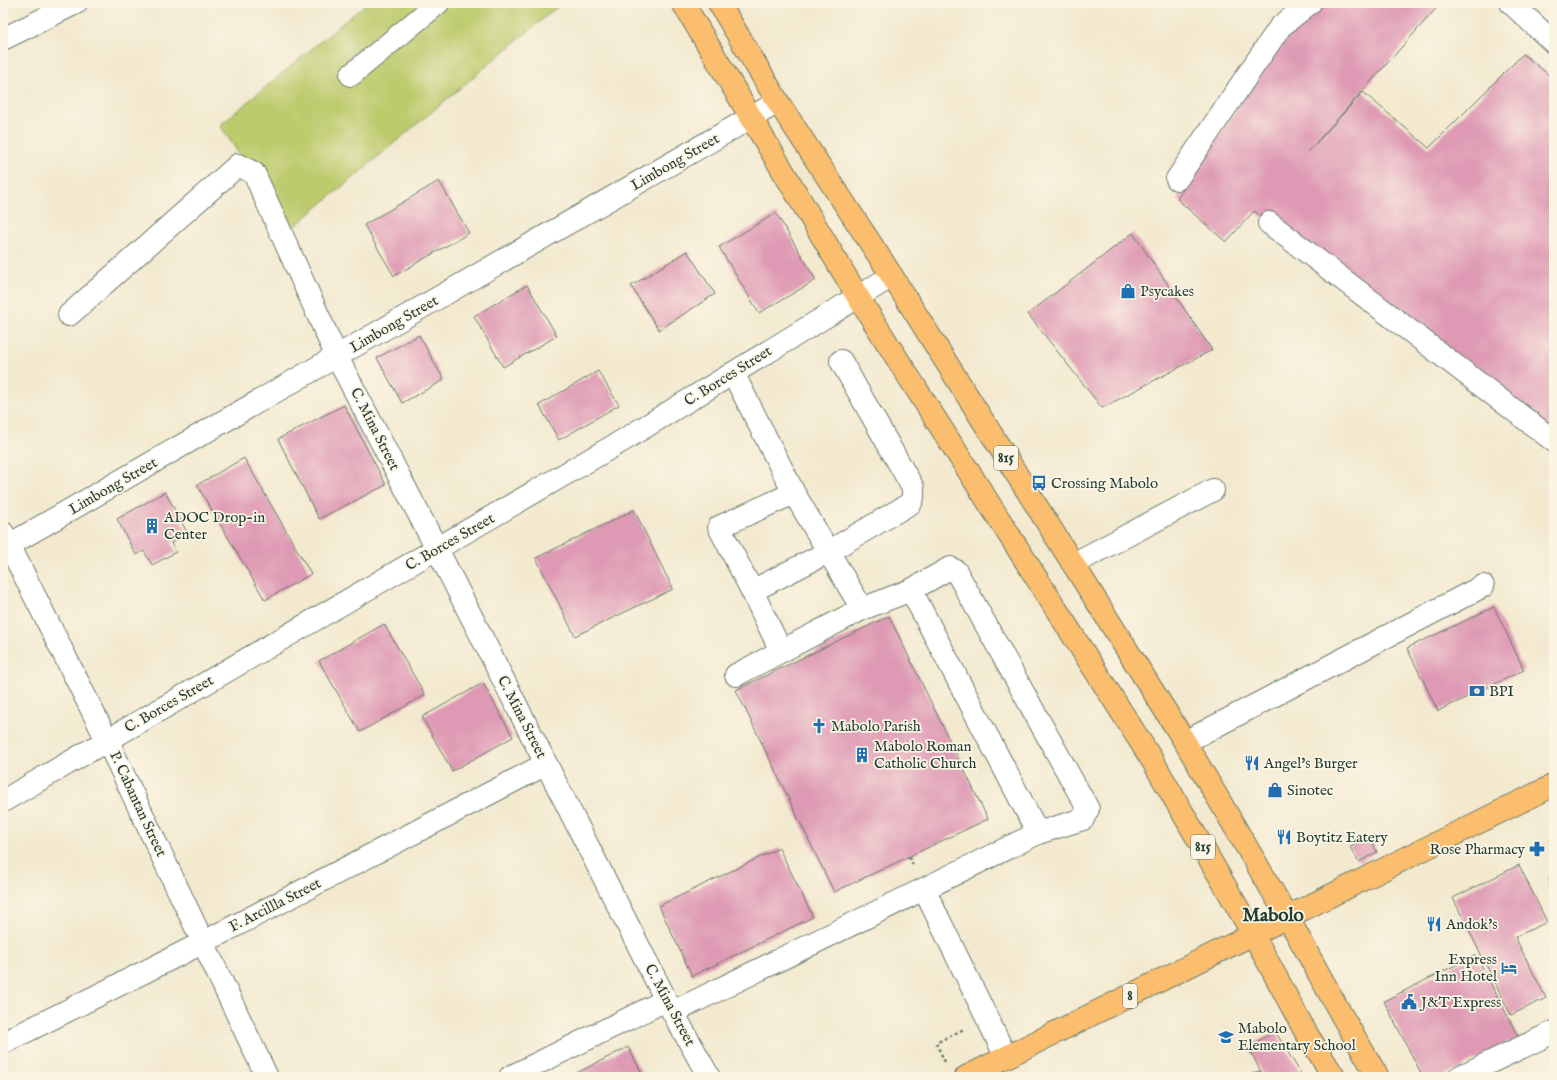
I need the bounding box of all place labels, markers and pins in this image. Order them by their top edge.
shop icon: Psycakes [1119,282,1137,300]
place label: Psycakes [1140,282,1194,301]
bus stop icon: Crossing Mabolo [1030,474,1048,492]
place label: Crossing Mabolo [1051,474,1158,493]
place label: ADOC Drop-in Center [163,508,265,544]
building icon: ADOC Drop-in Center [143,517,161,535]
bank icon: BPI [1468,682,1486,700]
place label: BPI [1489,682,1515,701]
church icon: Mabolo Parish [810,717,828,735]
place label: Mabolo Parish [831,717,921,736]
place label: Mabolo Roman Catholic Church [874,737,976,773]
building icon: Mabolo Roman Catholic Church [853,746,871,764]
restaurant icon: Angel's Burger [1243,754,1261,772]
place label: Angel's Burger [1263,754,1358,773]
shop icon: Sinotec [1266,781,1284,799]
place label: Sinotec [1287,781,1333,800]
restaurant icon: Boytitz Eatery [1275,828,1293,846]
place label: Boytitz Eatery [1296,828,1388,847]
place label: Rose Pharmacy [1430,840,1526,859]
pharmacy icon: Rose Pharmacy [1528,840,1546,858]
restaurant icon: Andok's [1425,915,1443,933]
place label: Andok's [1445,915,1497,934]
place label: Express Inn Hotel [1434,950,1498,986]
hotel icon: Express Inn Hotel [1500,959,1518,977]
public building icon: J&T Express [1400,993,1418,1011]
place label: J&T Express [1419,993,1501,1012]
place label: Mabolo Elementary School [1238,1019,1357,1055]
school or university icon: Mabolo Elementary School [1217,1028,1235,1046]

